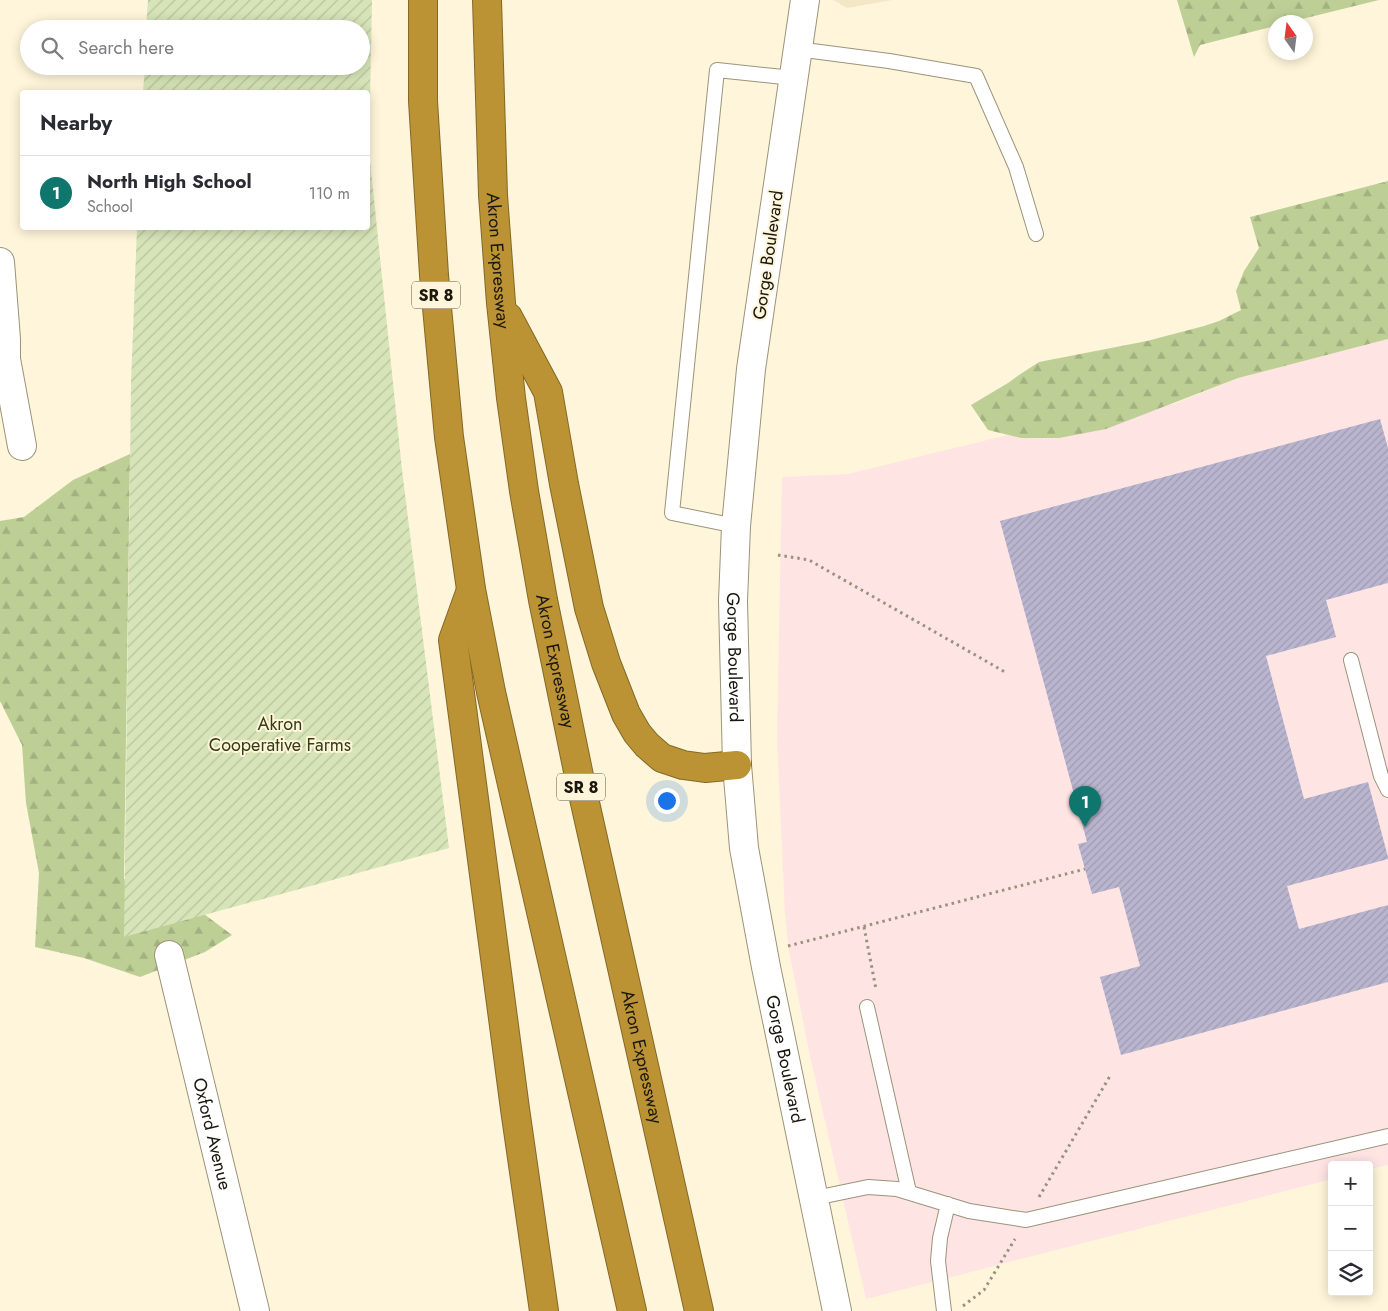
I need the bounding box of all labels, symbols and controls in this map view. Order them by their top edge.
north arrow [1268,15,1313,60]
search box [20,20,370,75]
icon: search [38,34,66,62]
text: Search here [78,34,174,61]
text: Nearby [40,108,112,138]
text: North High School [87,168,252,195]
text: 1 [52,182,60,205]
text: 110 m [309,182,350,205]
street label: Gorge Boulevard [746,189,790,321]
street label: Akron Expressway [480,192,517,330]
text: School [87,195,133,218]
road number: SR 8 [412,282,460,308]
street label: Akron Expressway [529,592,582,731]
street label: Gorge Boulevard [720,592,749,723]
park label: Akron Cooperative Farms [209,711,351,758]
road number: SR 8 [557,774,605,800]
pin: 1 [1069,786,1101,827]
your location [654,788,680,814]
street label: Akron Expressway [614,987,670,1126]
street label: Gorge Boulevard [759,993,811,1125]
street label: Oxford Avenue [186,1075,238,1193]
map controls [1328,1161,1373,1296]
button: + [1328,1161,1373,1206]
button: − [1328,1206,1373,1251]
button: layers [1328,1251,1373,1296]

